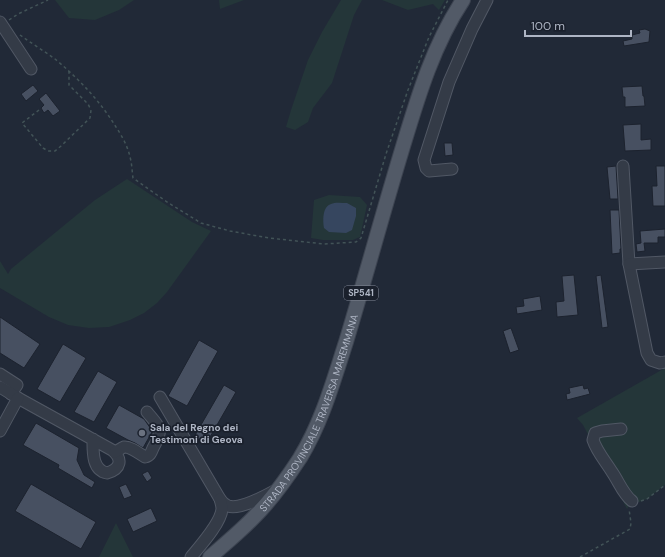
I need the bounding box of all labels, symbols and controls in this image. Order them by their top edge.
scale bar [525,12,631,38]
text: 100 m [531,18,565,34]
road number: SP541 [344,286,378,300]
street label: STRADA PROVINCIALE TRAVERSA MAREMMANA [256,312,361,514]
place label: Sala del Regno dei Testimoni di Geova [150,421,243,446]
marker: Sala del Regno dei Testimoni di Geova [137,428,147,438]

